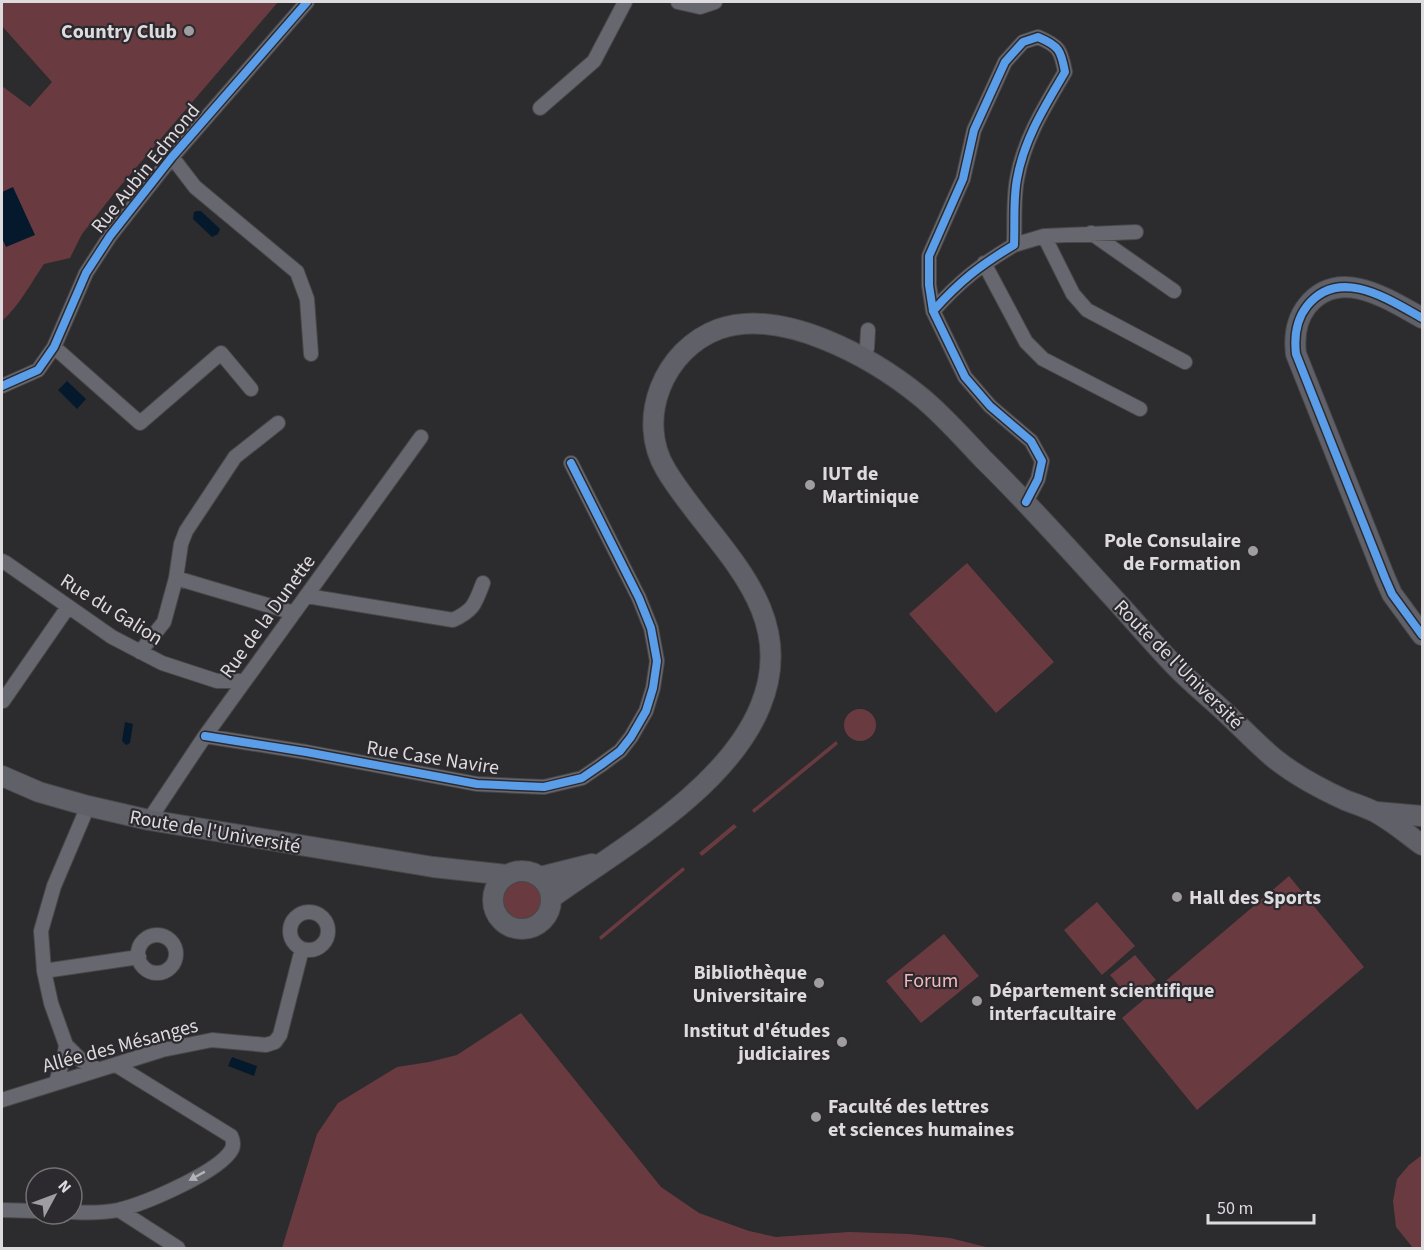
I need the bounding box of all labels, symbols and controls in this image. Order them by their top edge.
place label: Country Club [61,18,177,46]
marker: Country Club [182,24,196,38]
street label: Rue Aubin Edmond [85,98,207,239]
place label: IUT de Martinique [822,460,919,511]
marker: IUT de Martinique [803,478,817,492]
place label: Pole Consulaire de Formation [1104,527,1241,578]
marker: Pole Consulaire de Formation [1246,544,1260,558]
street label: Rue de la Dunette [213,549,322,684]
street label: Rue du Galion [55,567,168,653]
street label: Route de l'Université [1107,594,1249,736]
street label: Rue Case Navire [365,734,501,782]
street label: Route de l'Université [127,803,302,861]
place label: Hall des Sports [1189,884,1321,912]
marker: Hall des Sports [1170,890,1184,904]
place label: Bibliothèque Universitaire [692,959,807,1010]
park label: Forum [904,967,958,995]
marker: Bibliothèque Universitaire [812,976,826,990]
place label: Département scientifique interfacultaire [989,977,1214,1028]
marker: Département scientifique interfacultaire [970,994,984,1008]
street label: Allée des Mésanges [39,1012,201,1080]
place label: Institut d'études judiciaires [683,1017,830,1068]
marker: Institut d'études judiciaires [835,1035,849,1049]
place label: Faculté des lettres et sciences humaines [828,1093,1014,1144]
marker: Faculté des lettres et sciences humaines [809,1110,823,1124]
north arrow [24,1166,84,1226]
one-way arrow [188,1171,205,1181]
text: N [53,1176,76,1198]
scale bar [1208,1187,1314,1225]
text: 50 m [1217,1196,1253,1221]

